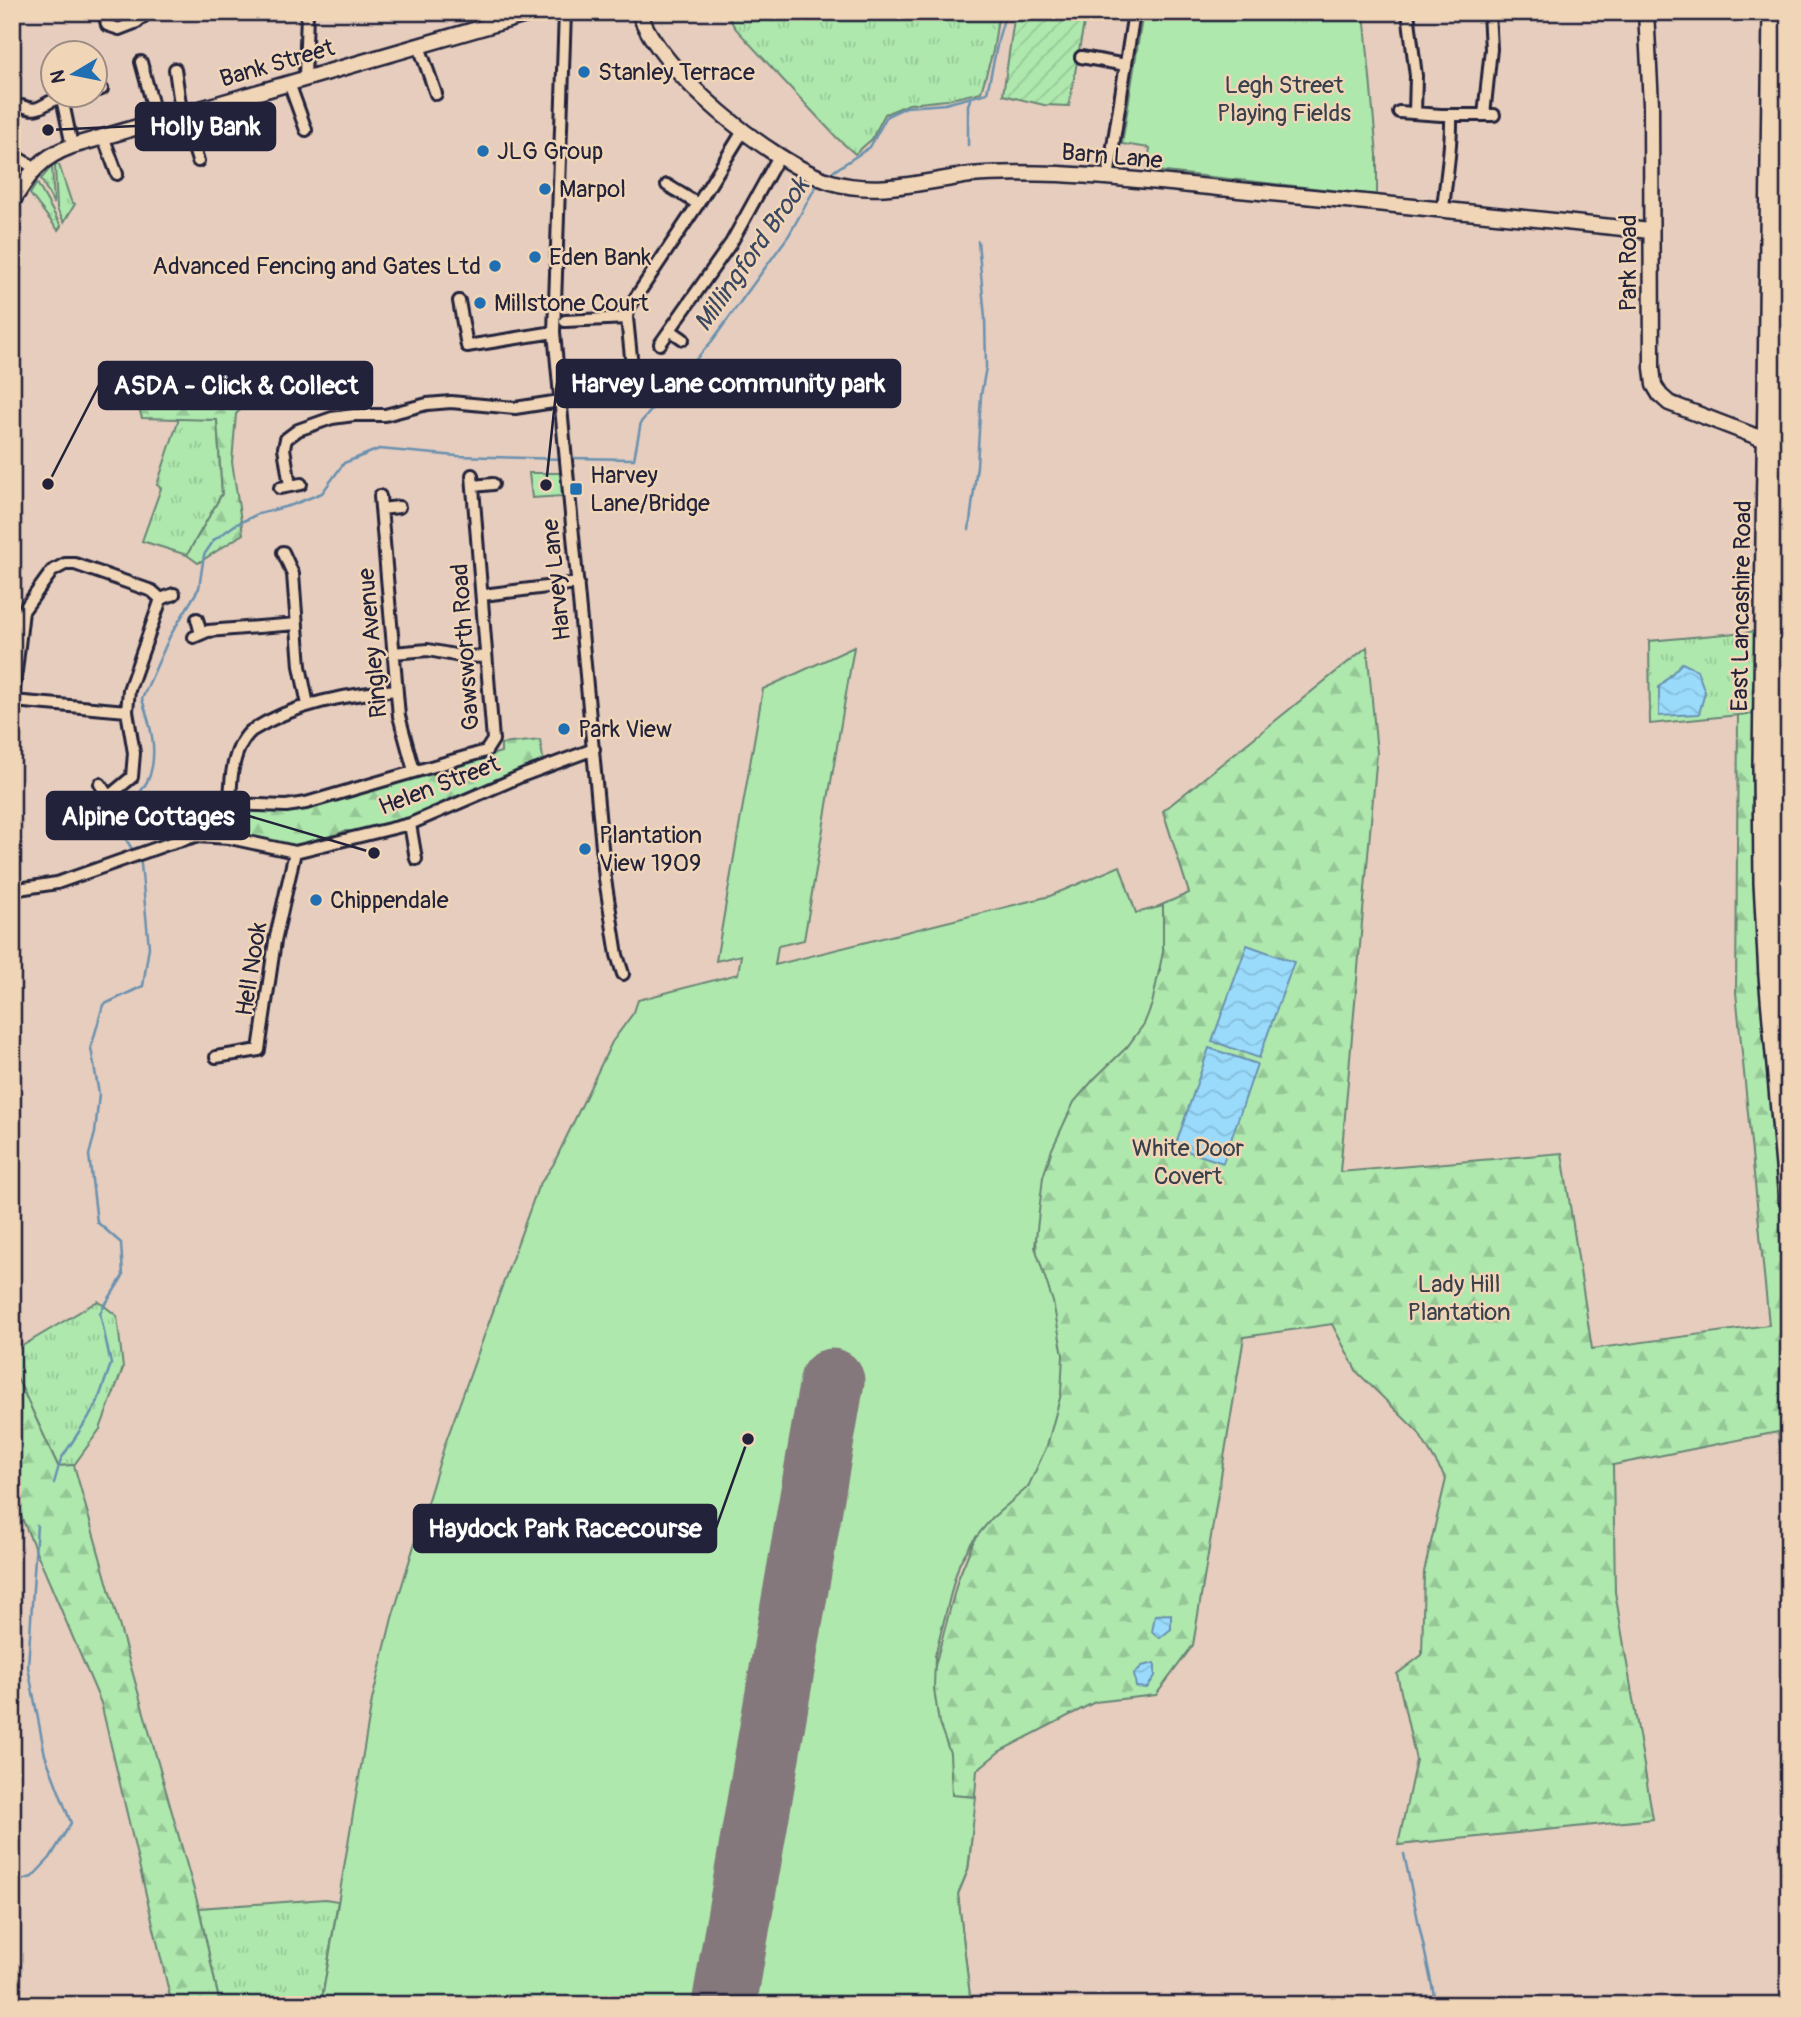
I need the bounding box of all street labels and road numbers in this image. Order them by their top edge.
street label: Bank Street [216,33,338,94]
street label: Barn Lane [1060,138,1164,175]
street label: Park Road [1614,215,1643,311]
street label: East Lancashire Road [1725,500,1758,712]
street label: Harvey Lane [536,517,577,642]
street label: Gawsworth Road [445,562,486,732]
street label: Ringley Avenue [351,567,393,719]
street label: Helen Street [375,749,504,822]
street label: Hell Nook [230,920,273,1018]

